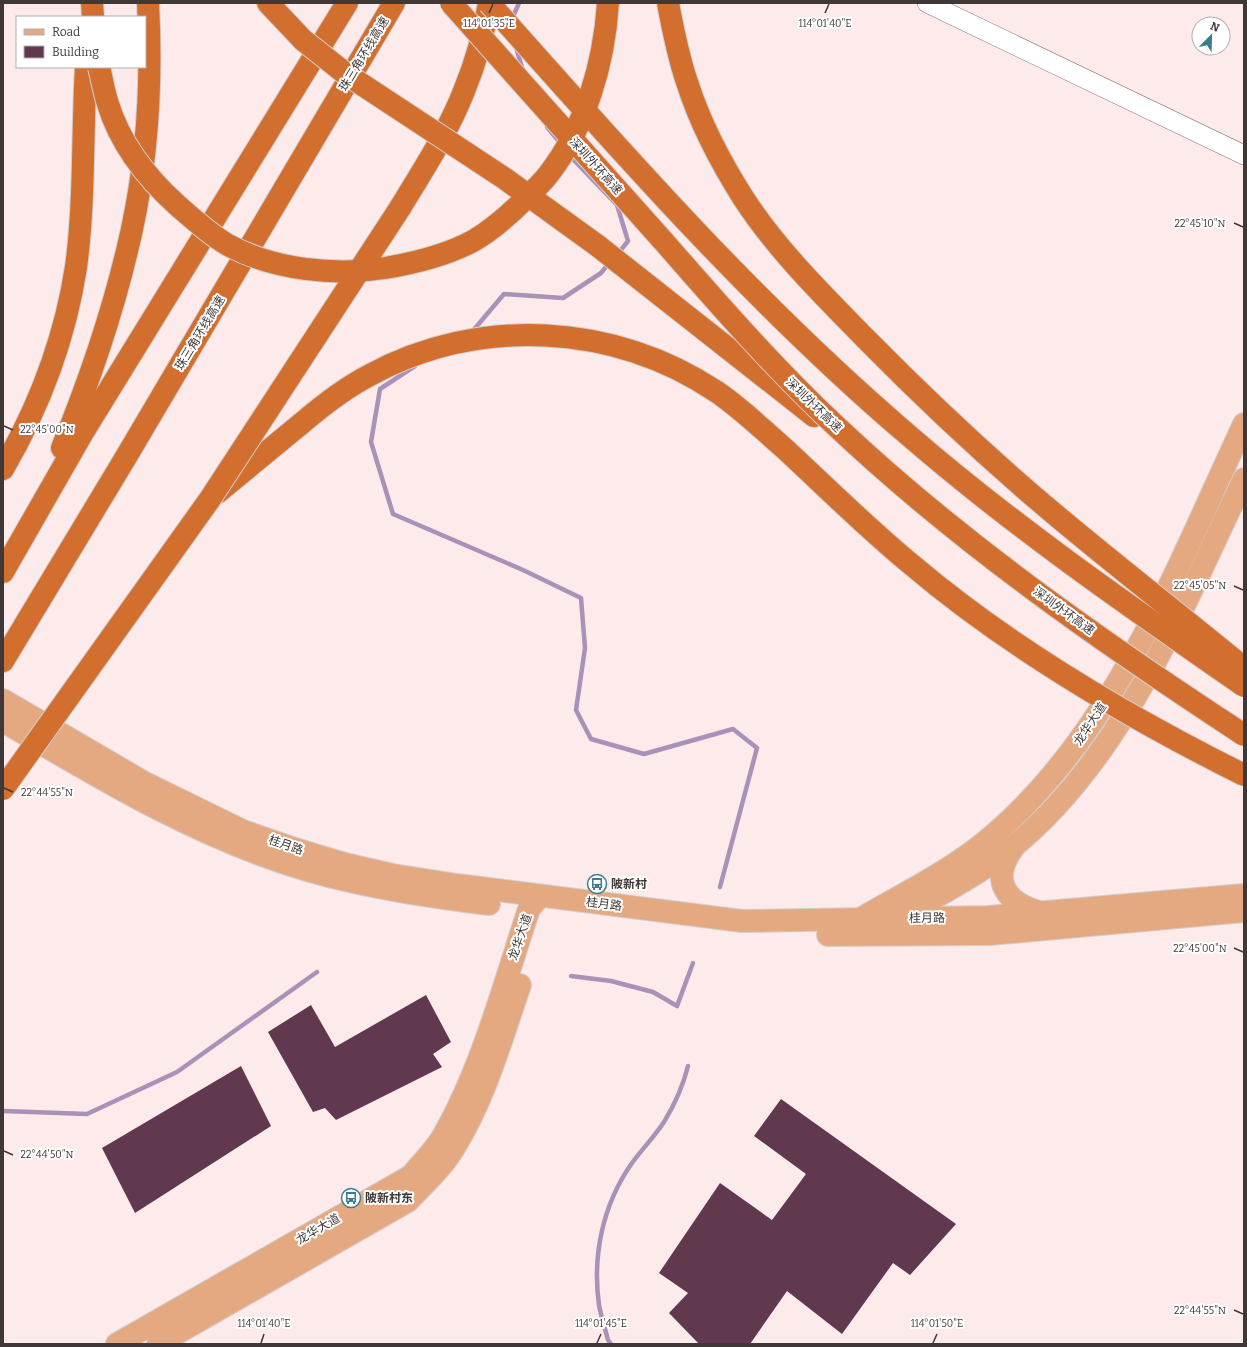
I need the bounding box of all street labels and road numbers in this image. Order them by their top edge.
street label: 珠三角环线高速 [336,14,392,94]
street label: 深圳外环高速 [567,135,625,197]
street label: 珠三角环线高速 [172,293,228,373]
street label: 深圳外环高速 [783,375,845,435]
street label: 深圳外环高速 [1031,584,1097,638]
street label: 龙华大道 [1071,700,1109,748]
street label: 桂月路 [267,833,305,857]
street label: 桂月路 [585,895,623,913]
street label: 桂月路 [909,911,945,925]
street label: 龙华大道 [506,912,534,962]
street label: 龙华大道 [294,1211,342,1247]

